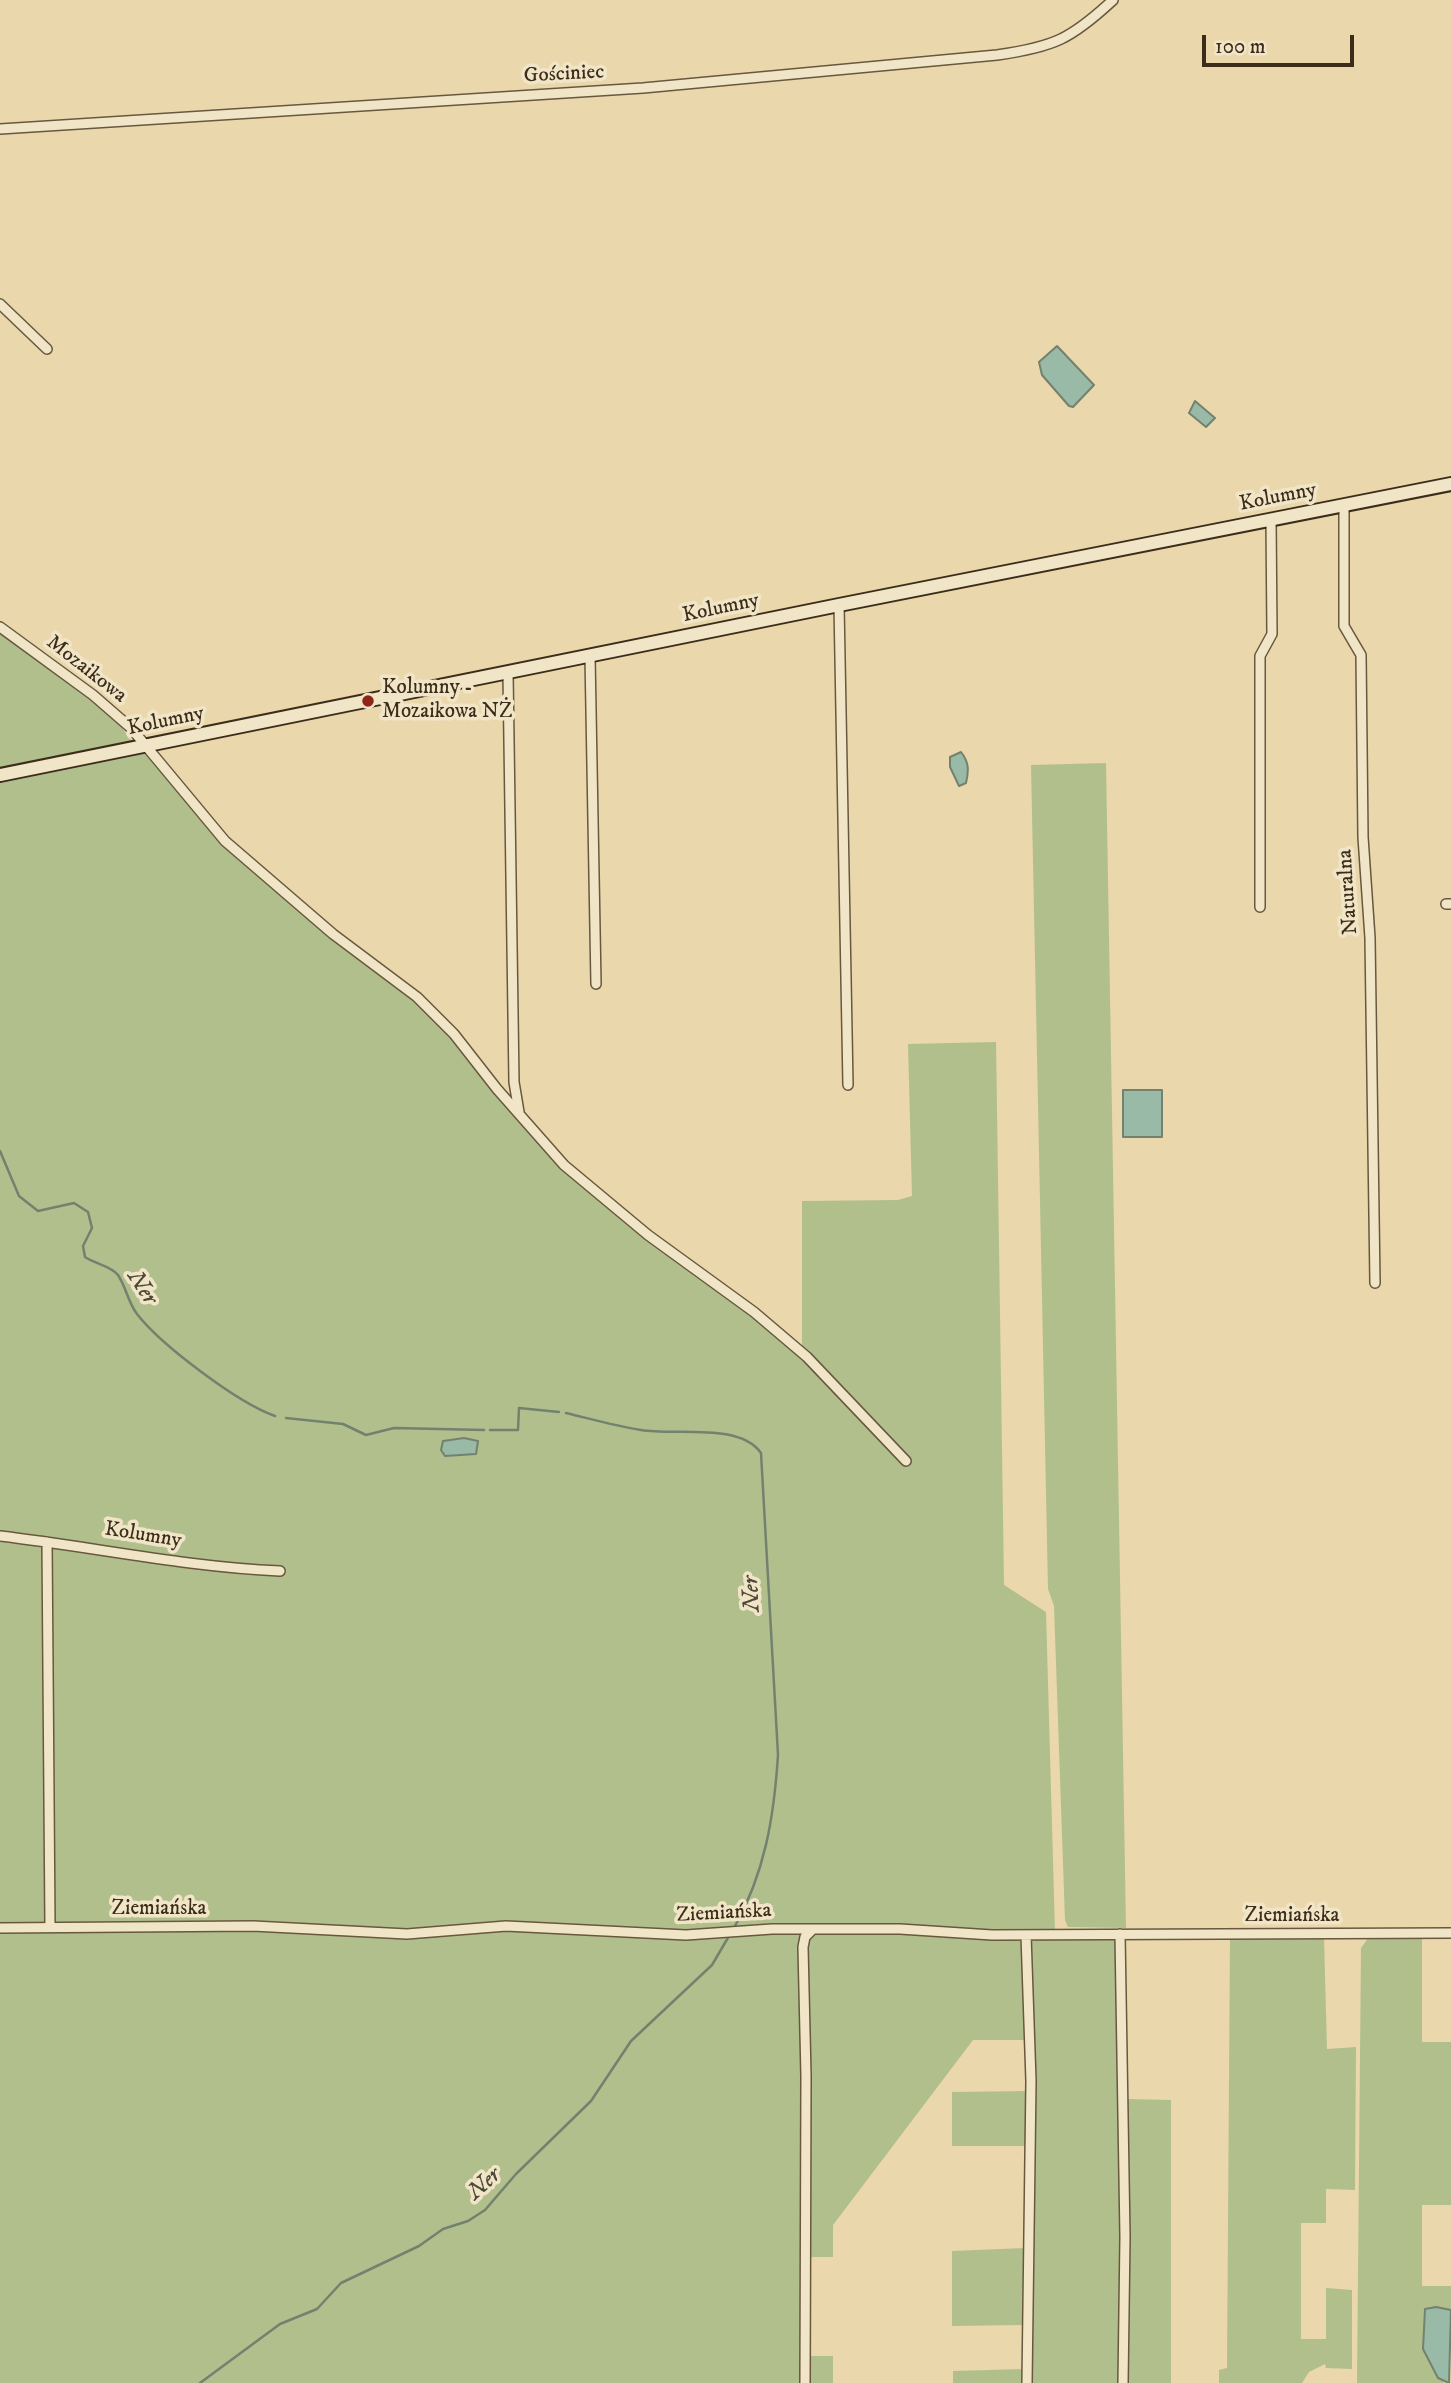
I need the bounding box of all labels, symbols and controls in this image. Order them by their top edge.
scale bar [1206,21,1358,65]
text: 100 m [1215,34,1266,60]
street label: Gościniec [523,60,605,90]
street label: Kolumny [1237,478,1319,518]
street label: Kolumny [680,589,762,629]
street label: Mozaikowa [41,631,131,709]
place label: Kolumny - Mozaikowa NŻ [382,676,513,726]
marker: Kolumny - Mozaikowa NŻ [360,693,376,709]
street label: Kolumny [125,702,207,742]
street label: Naturalna [1333,848,1365,936]
water label: Ner [120,1266,162,1310]
street label: Kolumny [103,1517,183,1555]
water label: Ner [738,1575,768,1613]
street label: Ziemiańska [111,1897,207,1923]
street label: Ziemiańska [676,1899,772,1929]
street label: Ziemiańska [1244,1904,1340,1930]
water label: Ner [463,2163,507,2207]

